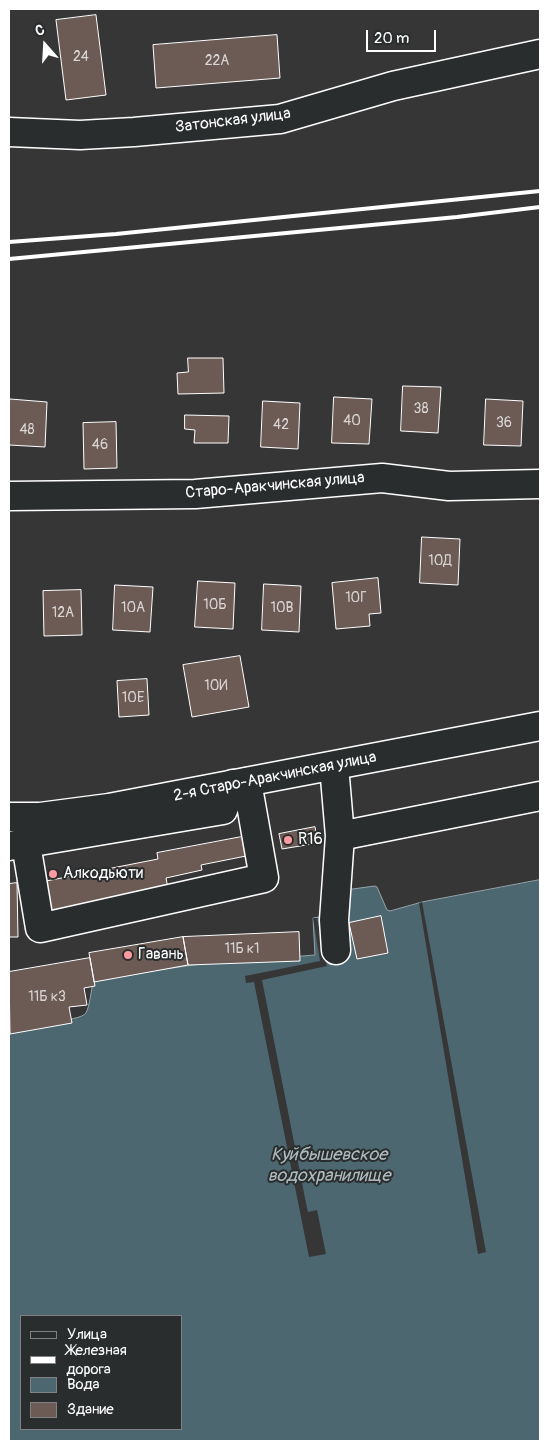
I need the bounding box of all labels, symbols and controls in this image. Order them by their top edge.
north arrow [20,20,70,70]
scale bar [369,20,439,52]
text: С [33,21,47,40]
text: 20 m [374,29,409,48]
house number: 24 [73,49,89,65]
house number: 22А [205,53,229,69]
street label: Затонская улица [174,104,292,138]
house number: 38 [414,401,428,417]
house number: 40 [343,413,361,429]
house number: 36 [496,415,512,431]
house number: 42 [273,417,289,433]
house number: 48 [19,422,35,438]
house number: 46 [92,437,108,453]
street label: Старо-Аракчинская улица [185,469,365,503]
house number: 10Д [428,553,452,569]
house number: 10Г [345,590,367,606]
house number: 10Б [203,597,227,613]
house number: 10А [121,600,145,616]
house number: 10В [271,600,293,616]
house number: 12А [52,605,74,621]
house number: 10И [204,678,228,694]
house number: 10Е [122,690,144,706]
street label: 2-я Старо-Аракчинская улица [172,748,378,806]
place label: R16 [298,830,323,850]
marker: R16 [282,834,294,846]
place label: Алкодьюти [63,864,143,884]
marker: Алкодьюти [47,868,59,880]
house number: 11Б к1 [224,941,260,957]
place label: Гавань [138,945,184,965]
marker: Гавань [122,949,134,961]
house number: 11Б к3 [28,989,66,1005]
water label: Куйбышевское водохранилище [268,1144,390,1186]
legend [20,1315,182,1430]
text: Улица [67,1325,107,1344]
text: Железная дорога [66,1341,127,1379]
text: Вода [67,1375,100,1394]
text: Здание [67,1400,114,1419]

